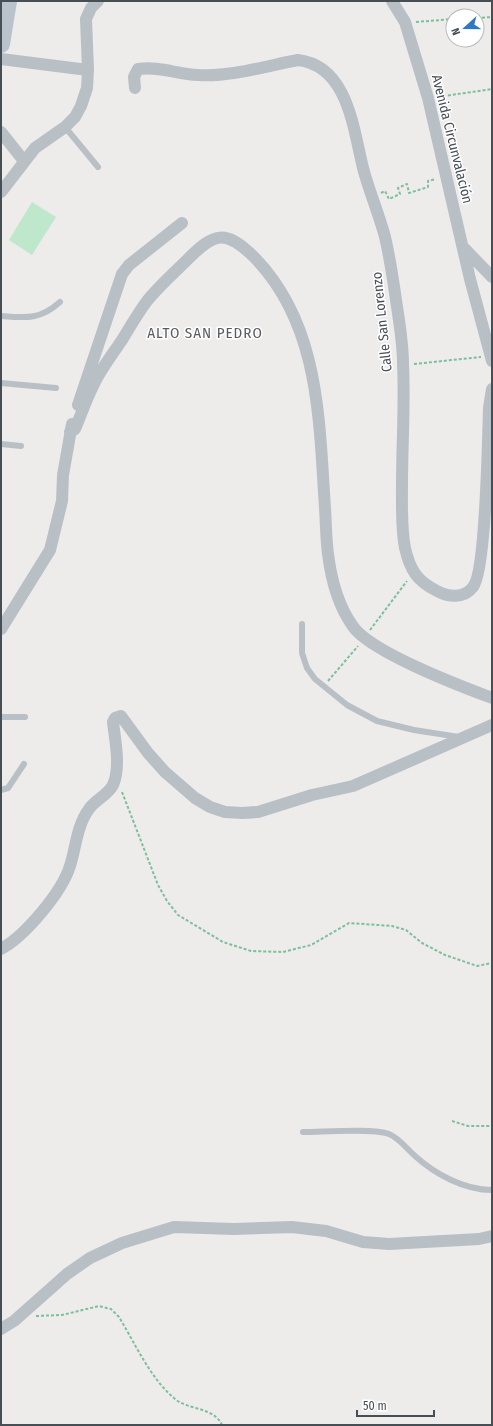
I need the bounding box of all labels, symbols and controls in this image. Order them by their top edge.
north arrow [445,8,485,48]
text: N [449,26,463,37]
street label: Avenida Circunvalación [428,73,476,205]
street label: Calle San Lorenzo [368,271,396,373]
district label: ALTO SAN PEDRO [147,324,263,342]
scale bar [357,1392,434,1418]
text: 50 m [363,1399,387,1413]

